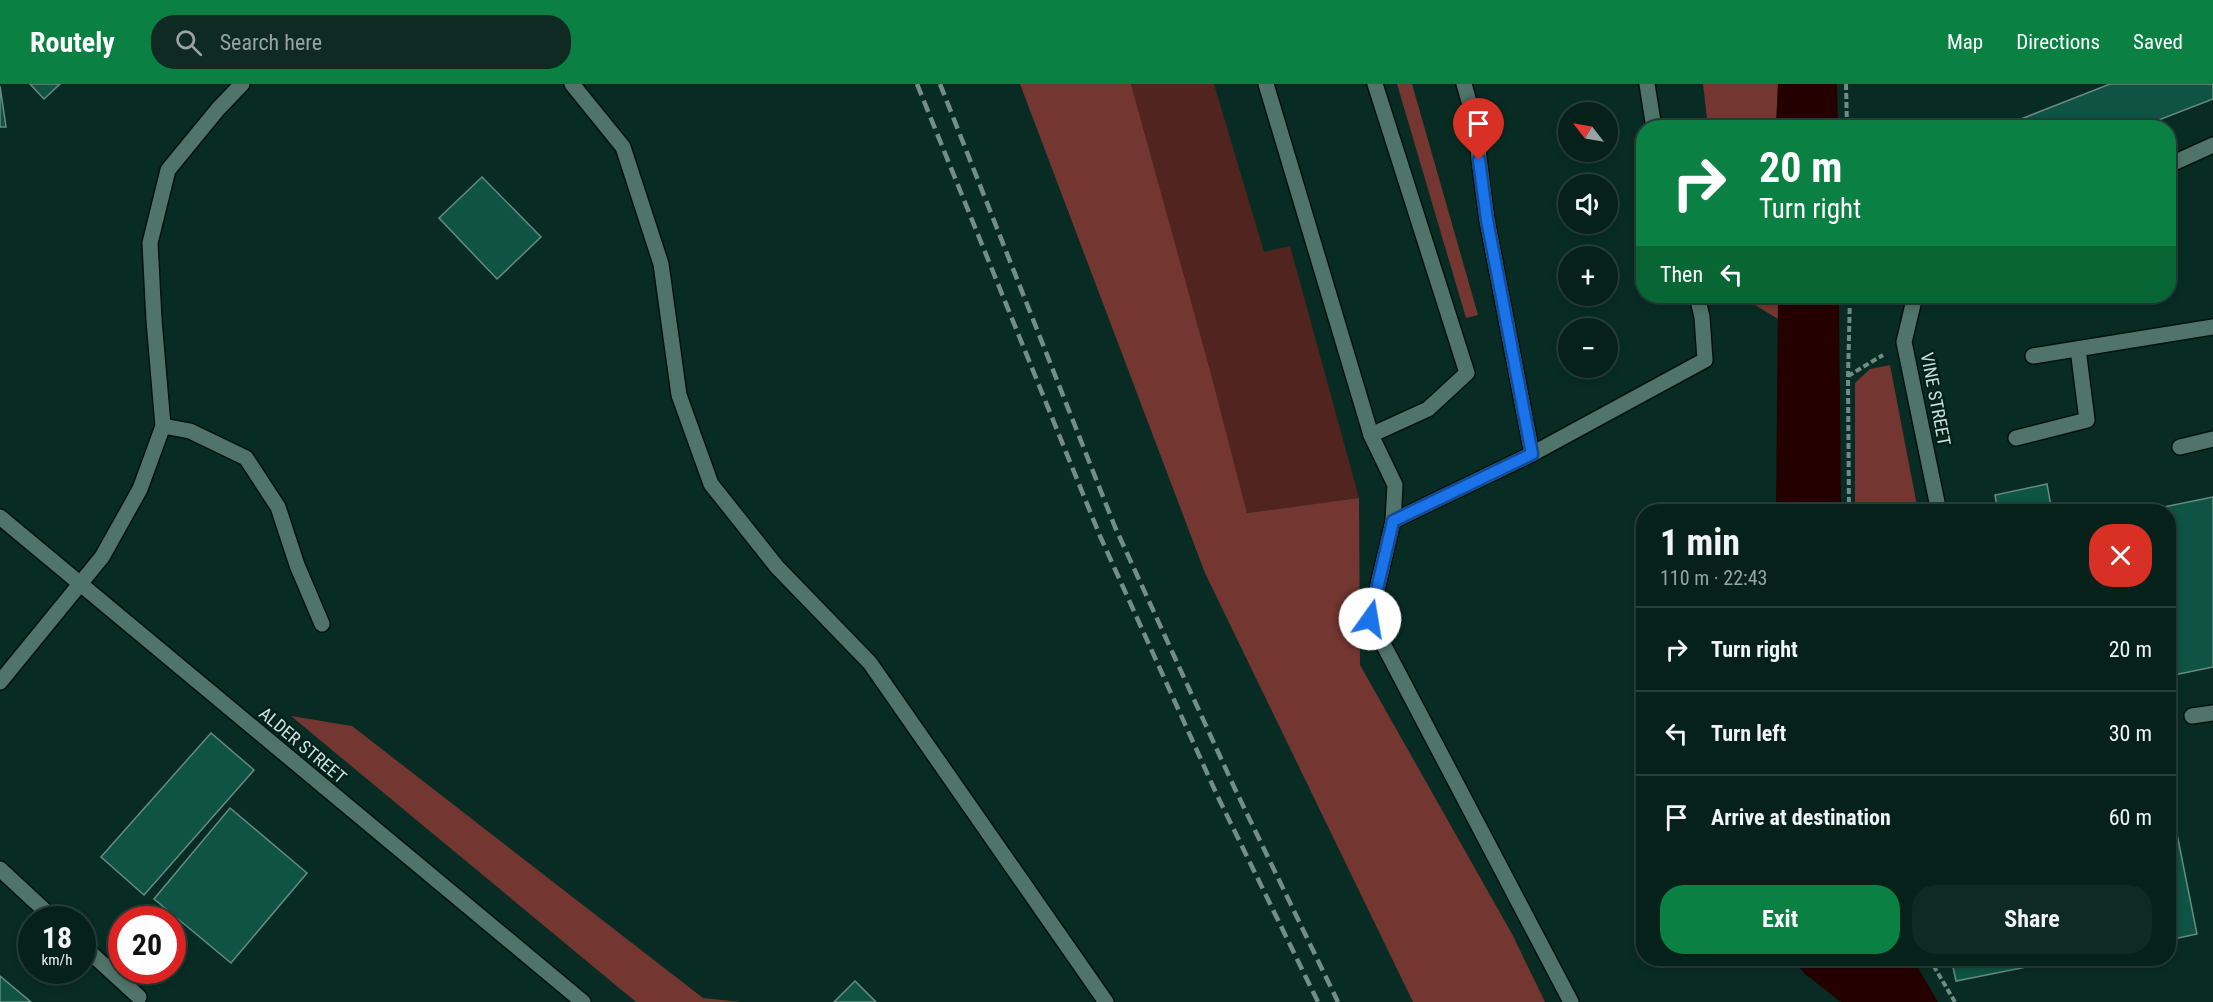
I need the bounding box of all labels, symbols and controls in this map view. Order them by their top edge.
search box [151,15,571,69]
text: Routely [30,26,115,59]
icon: search [172,26,205,59]
text: Search here [220,30,322,55]
text: Map [1947,30,1983,54]
text: Directions [2016,30,2100,54]
text: Saved [2133,30,2183,54]
pin [1453,98,1504,160]
north arrow [1558,102,1618,162]
map controls [1558,102,1618,378]
icon: arrive [1462,107,1495,140]
text: 20 m [1759,143,1842,192]
icon: right [1660,144,1738,222]
button: sound [1558,174,1618,234]
text: Turn right [1759,193,1861,225]
button: + [1558,246,1618,306]
icon: left [1715,258,1748,291]
text: Then [1660,262,1703,287]
button: − [1558,318,1618,378]
street label: VINE STREET [1917,351,1955,447]
text: 1 min [1660,522,1740,564]
button: close [2089,524,2152,587]
text: 110 m · 22:43 [1660,566,1767,590]
position arrow [1338,587,1402,651]
icon: right [1660,633,1693,666]
text: Turn right [1711,637,1798,662]
text: 20 m [2109,637,2152,662]
street label: ALDER STREET [255,702,351,788]
icon: left [1660,717,1693,750]
text: Turn left [1711,721,1786,746]
text: 30 m [2109,721,2152,746]
icon: arrive [1660,801,1693,834]
text: Arrive at destination [1711,805,1891,830]
text: 60 m [2109,805,2152,830]
button: Exit [1660,885,1900,954]
button: Share [1912,885,2152,954]
speed limit sign: 20 [108,906,186,984]
text: 18 [42,920,72,955]
text: km/h [42,951,72,969]

